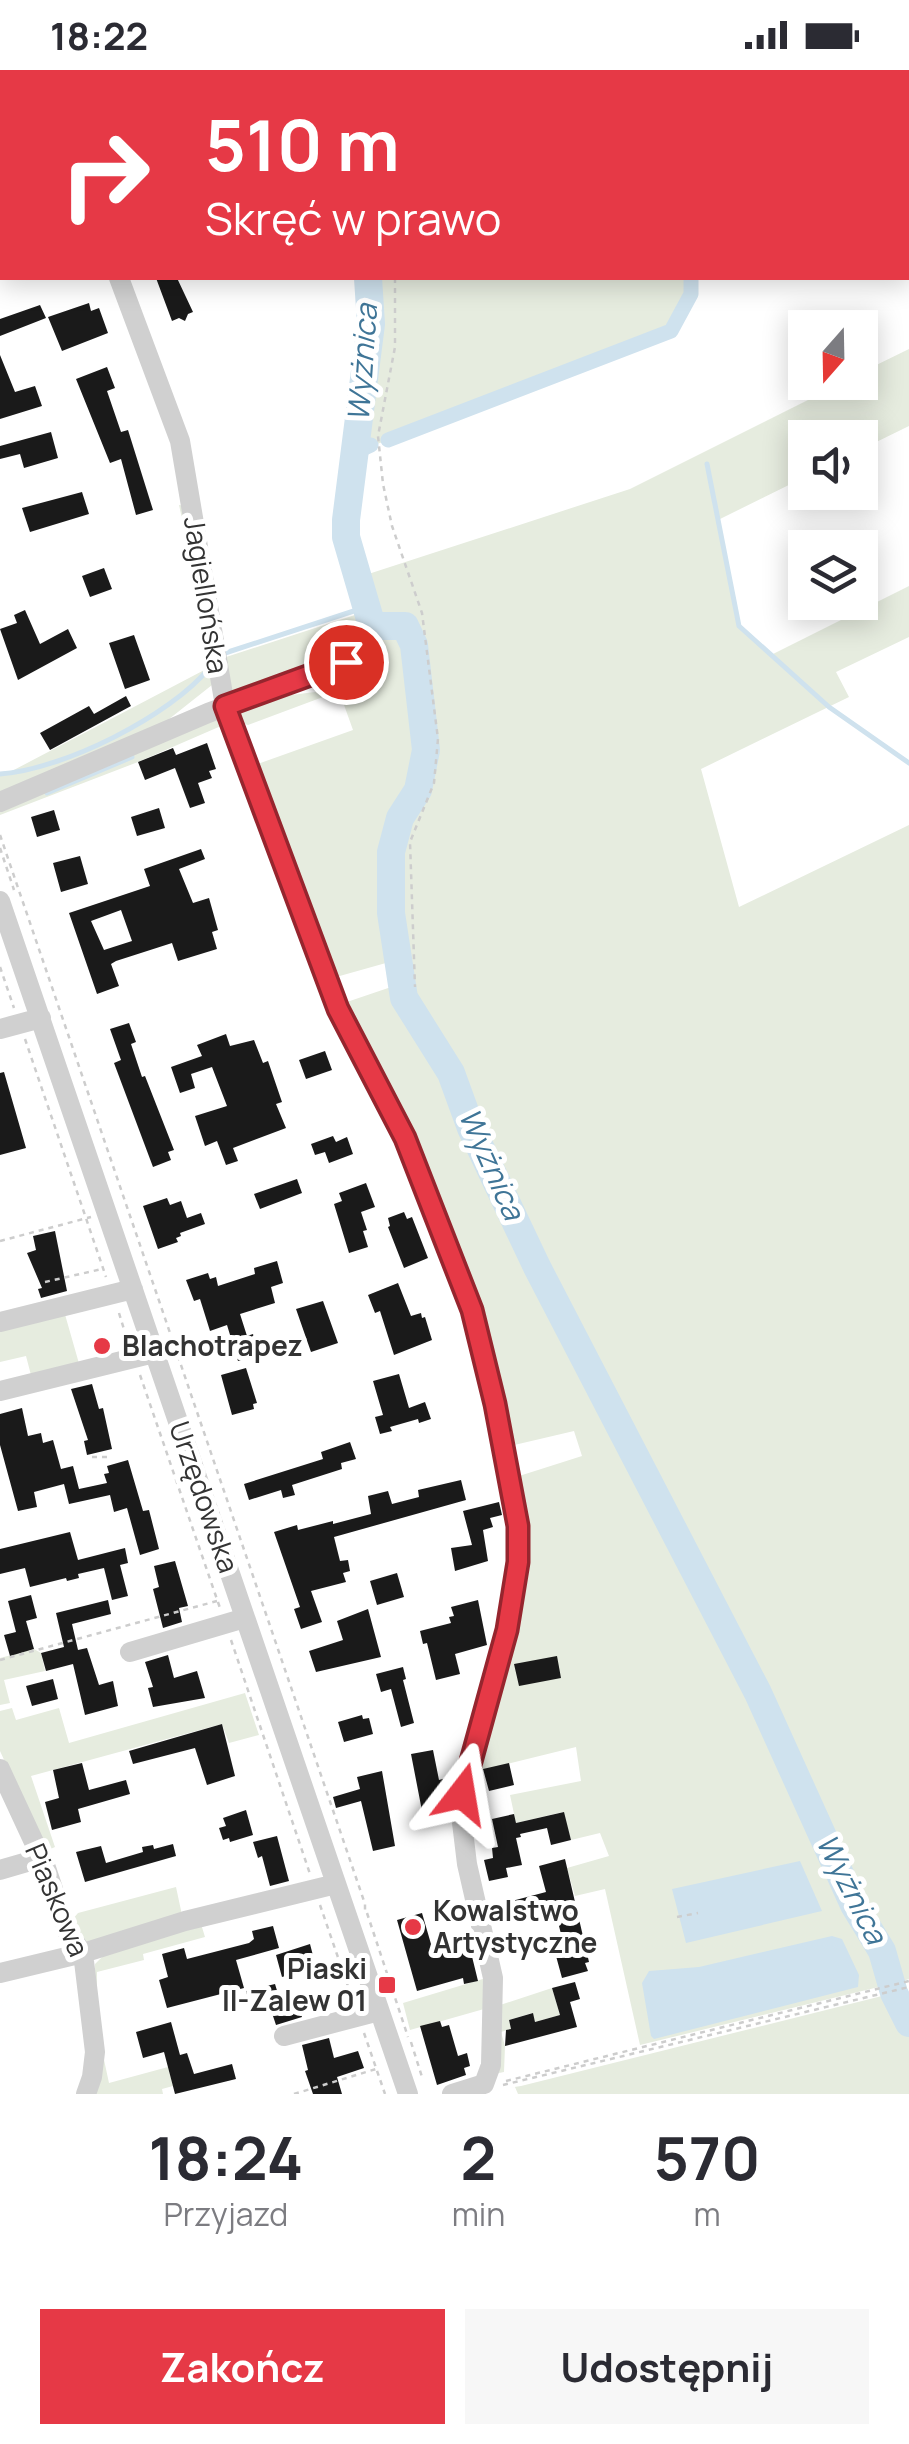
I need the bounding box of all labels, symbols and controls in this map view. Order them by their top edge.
text: 18:22 [50,9,148,61]
text: 510 m [205,96,400,192]
icon: right [40,110,170,240]
text: Skręć w prawo [205,187,501,249]
water label: Wyżnica [337,301,386,423]
north arrow [788,310,878,400]
map controls [788,310,878,620]
button: sound [788,420,878,510]
street label: Jagiellońska [176,514,238,676]
button: layers [788,530,878,620]
pin [304,620,389,705]
icon: arrive [319,635,374,690]
water label: Wyżnica [450,1101,536,1227]
place label: Blachotrapez [122,1326,303,1364]
marker: Blachotrapez [91,1335,113,1357]
street label: Urzędowska [161,1416,249,1577]
position arrow [410,1742,514,1846]
water label: Wyżnica [807,1827,898,1951]
street label: Piaskowa [17,1837,99,1962]
place label: Kowalstwo Artystyczne [433,1891,597,1961]
marker: Kowalstwo Artystyczne [402,1916,424,1938]
place label: Piaski II-Zalew 01 [222,1949,367,2019]
marker: Piaski II-Zalew 01 [376,1974,398,1996]
text: 18:24 [149,2116,303,2198]
text: 2 [461,2116,496,2198]
text: 570 [654,2116,760,2198]
text: Przyjazd [164,2192,288,2236]
text: min [452,2192,505,2236]
text: m [694,2192,721,2236]
button: Zakończ [40,2309,445,2424]
button: Udostępnij [465,2309,869,2424]

